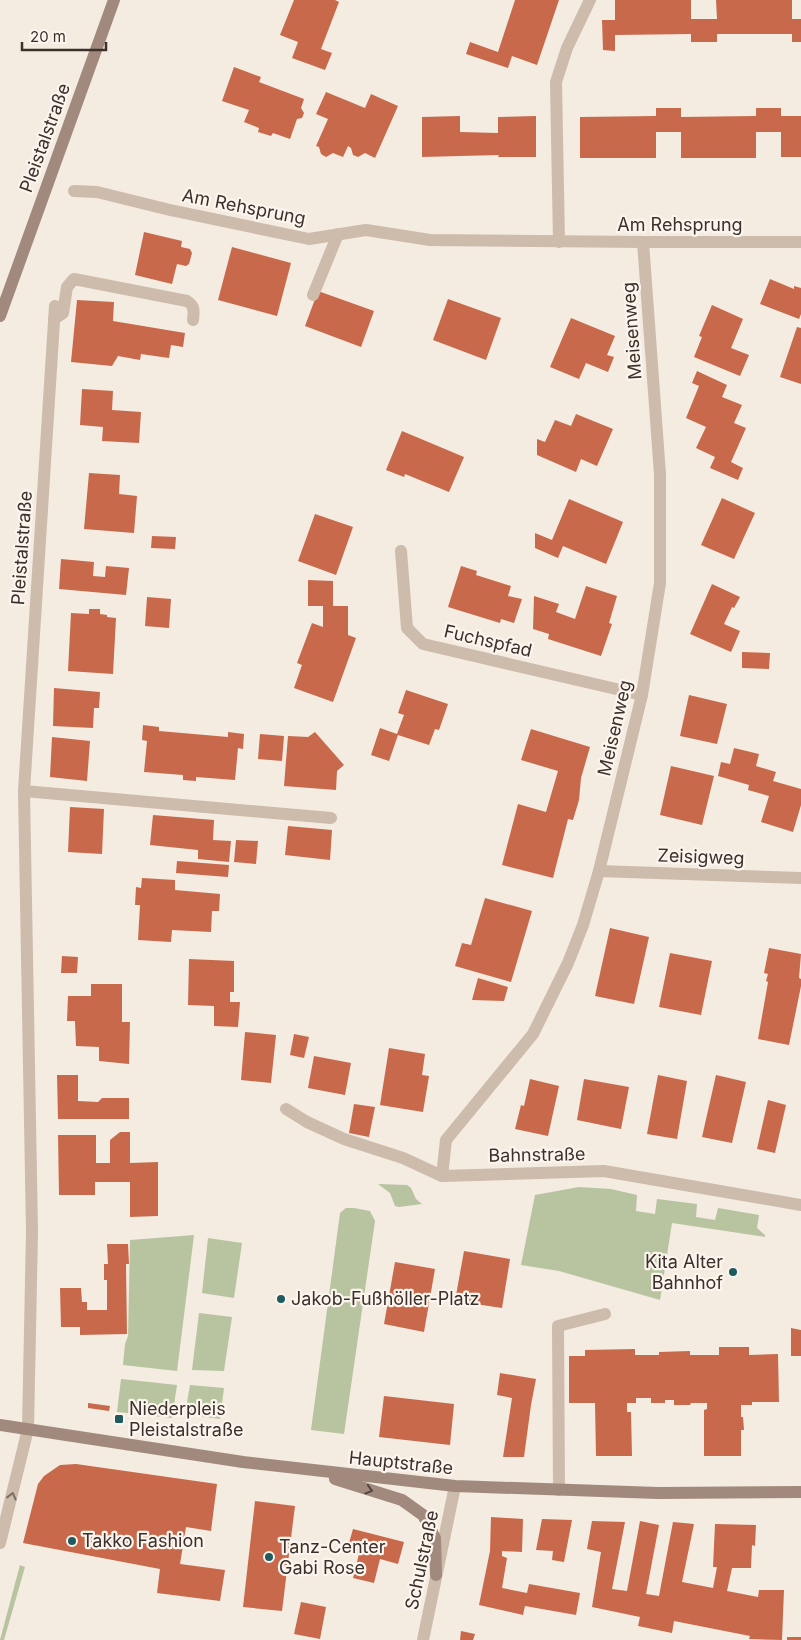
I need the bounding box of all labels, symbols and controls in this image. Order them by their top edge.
scale bar [22,20,106,52]
text: 20 m [30,27,66,46]
street label: Pleistalstraße [15,80,74,195]
street label: Am Rehsprung [181,184,308,229]
street label: Am Rehsprung [617,214,743,235]
street label: Meisenweg [618,282,645,380]
street label: Pleistalstraße [7,490,36,606]
street label: Fuchspfad [442,620,534,661]
street label: Meisenweg [593,678,636,778]
street label: Zeisigweg [657,844,745,869]
street label: Bahnstraße [488,1143,586,1166]
place label: Kita Alter Bahnhof [645,1251,723,1293]
marker: Kita Alter Bahnhof [727,1266,739,1278]
place label: Jakob-Fußhöller-Platz [291,1288,480,1309]
marker: Jakob-Fußhöller-Platz [275,1293,287,1305]
place label: Niederpleis Pleistalstraße [129,1398,244,1440]
marker: Niederpleis Pleistalstraße [113,1413,125,1425]
street label: Hauptstraße [348,1447,454,1478]
one-way arrow [365,1484,373,1494]
one-way arrow [6,1491,17,1500]
street label: Schulstraße [401,1508,442,1612]
place label: Takko Fashion [82,1530,204,1551]
marker: Takko Fashion [66,1535,78,1547]
place label: Tanz-Center Gabi Rose [279,1536,386,1578]
marker: Tanz-Center Gabi Rose [263,1551,275,1563]

